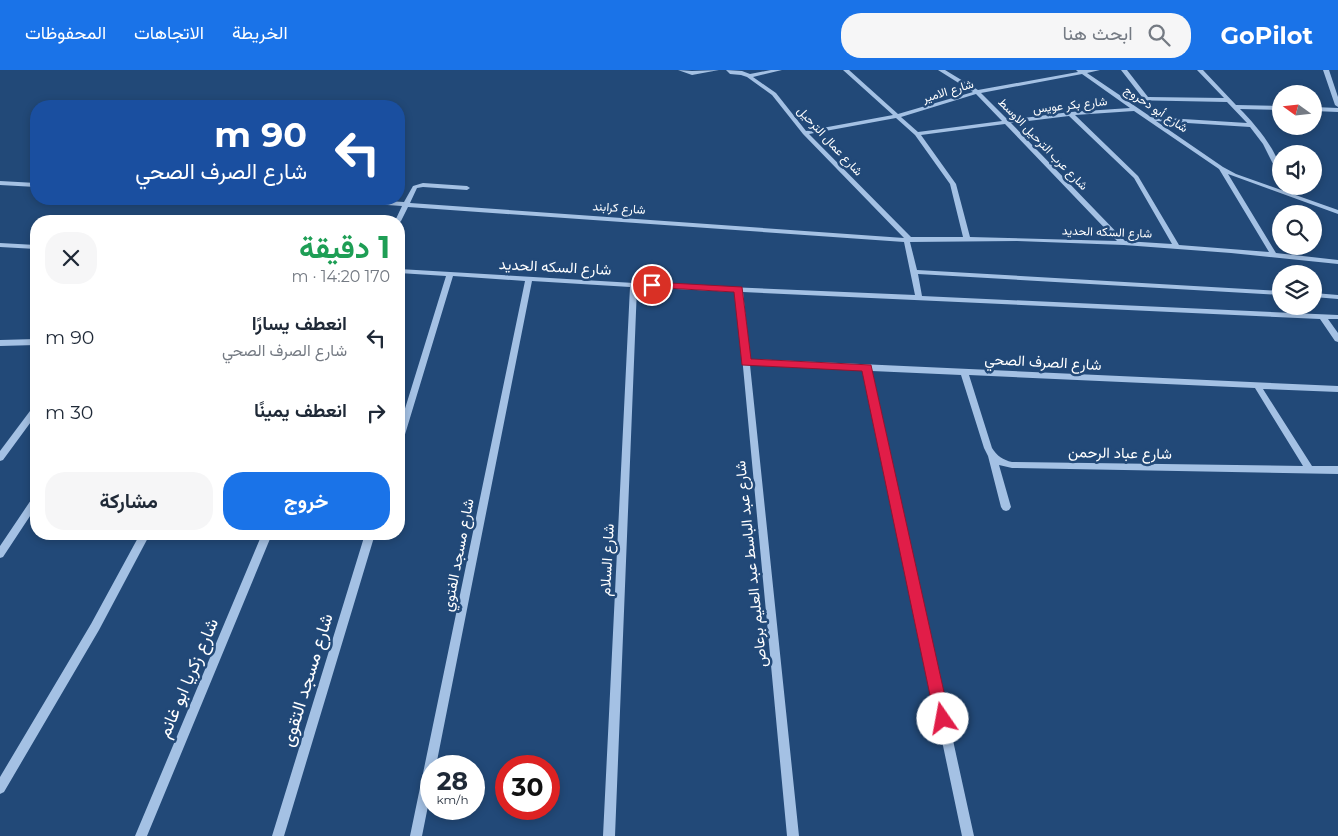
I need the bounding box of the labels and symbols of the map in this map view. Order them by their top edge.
street label: شارع الامير [920,76,976,108]
street label: شارع أبو دحروج [1120,82,1191,137]
north arrow [1272,85,1322,135]
street label: شارع بكر عويس [1032,93,1108,118]
street label: شارع عرب الترحيل الاوسط [994,94,1091,194]
street label: شارع عمال الترحيل [793,103,866,180]
street label: شارع كرابند [592,198,646,219]
street label: شارع السكه الحديد [1062,222,1152,243]
street label: شارع السكه الحديد [498,254,612,281]
pin [631,264,673,306]
street label: شارع الصرف الصحي [984,349,1102,378]
street label: شارع عباد الرحمن [1068,442,1172,465]
street label: شارع عبد الباسط عبد العليم برعاص [730,459,773,668]
street label: شارع مسجد الفتوي [437,497,482,614]
street label: شارع السلام [595,523,620,597]
street label: شارع مسجد التقوى [276,611,339,750]
street label: شارع زكريا ابو غانم [153,615,224,742]
position arrow [916,692,968,744]
speed limit sign: 30 [495,755,560,820]

